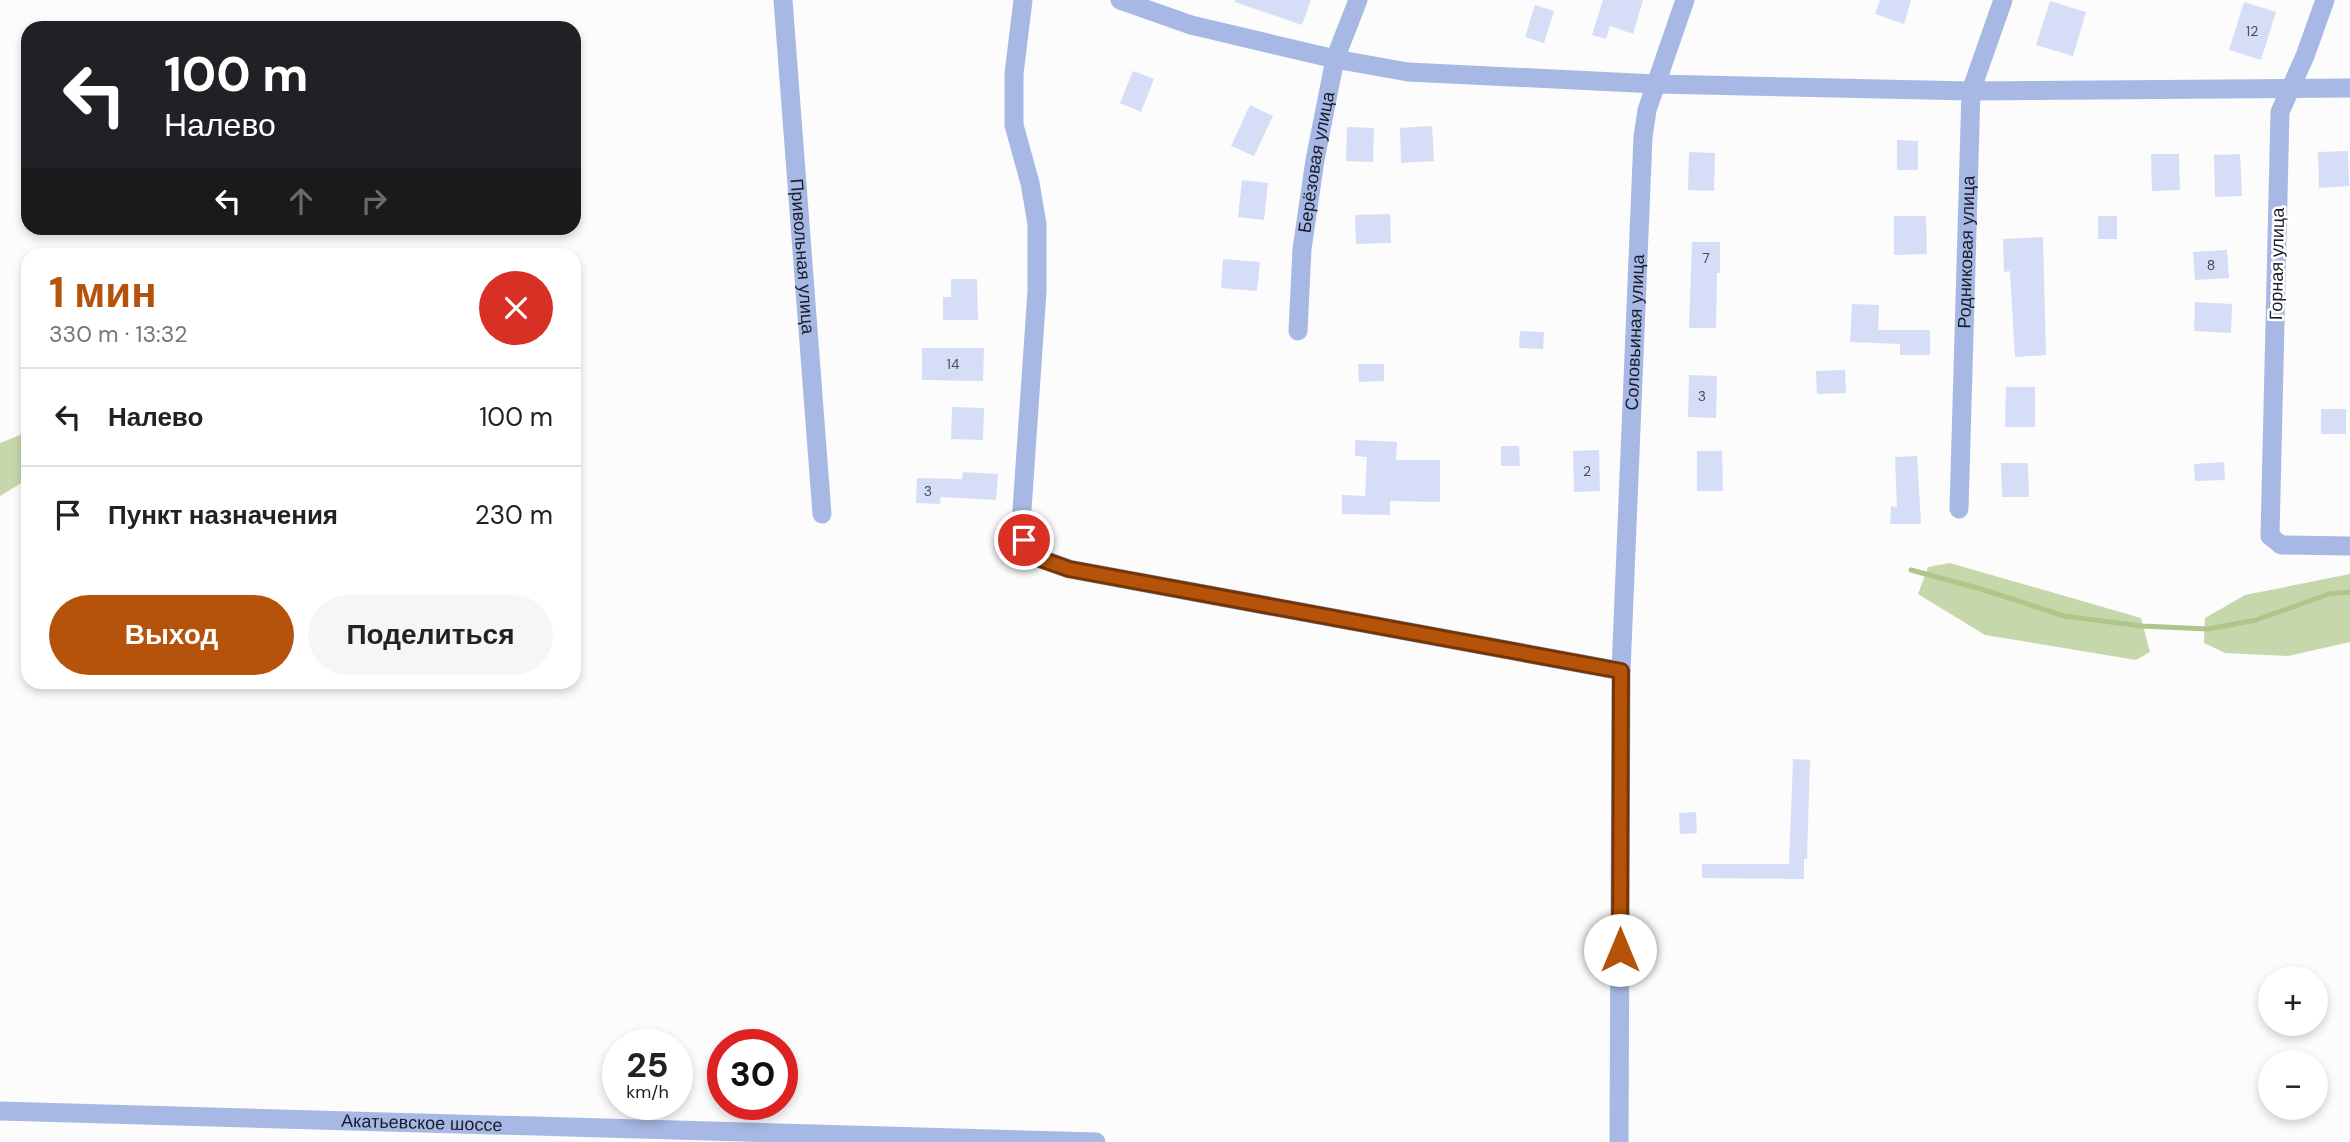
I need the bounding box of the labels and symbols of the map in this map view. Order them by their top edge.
house number: 12 [2246,22,2258,40]
street label: Берёзовая улица [1292,88,1340,235]
street label: Родниковая улица [1952,174,1981,329]
street label: Привольная улица [785,178,820,336]
street label: Горная улица [2264,207,2290,320]
house number: 7 [1702,249,1710,267]
street label: Соловьиная улица [1620,253,1650,411]
house number: 8 [2207,256,2215,274]
house number: 14 [947,355,960,373]
house number: 3 [1698,387,1706,405]
house number: 2 [1583,462,1591,480]
house number: 3 [924,482,932,500]
pin [994,510,1054,570]
position arrow [1583,913,1657,987]
speed limit sign: 30 [707,1029,798,1120]
street label: Акатьевское шоссе [341,1109,503,1137]

